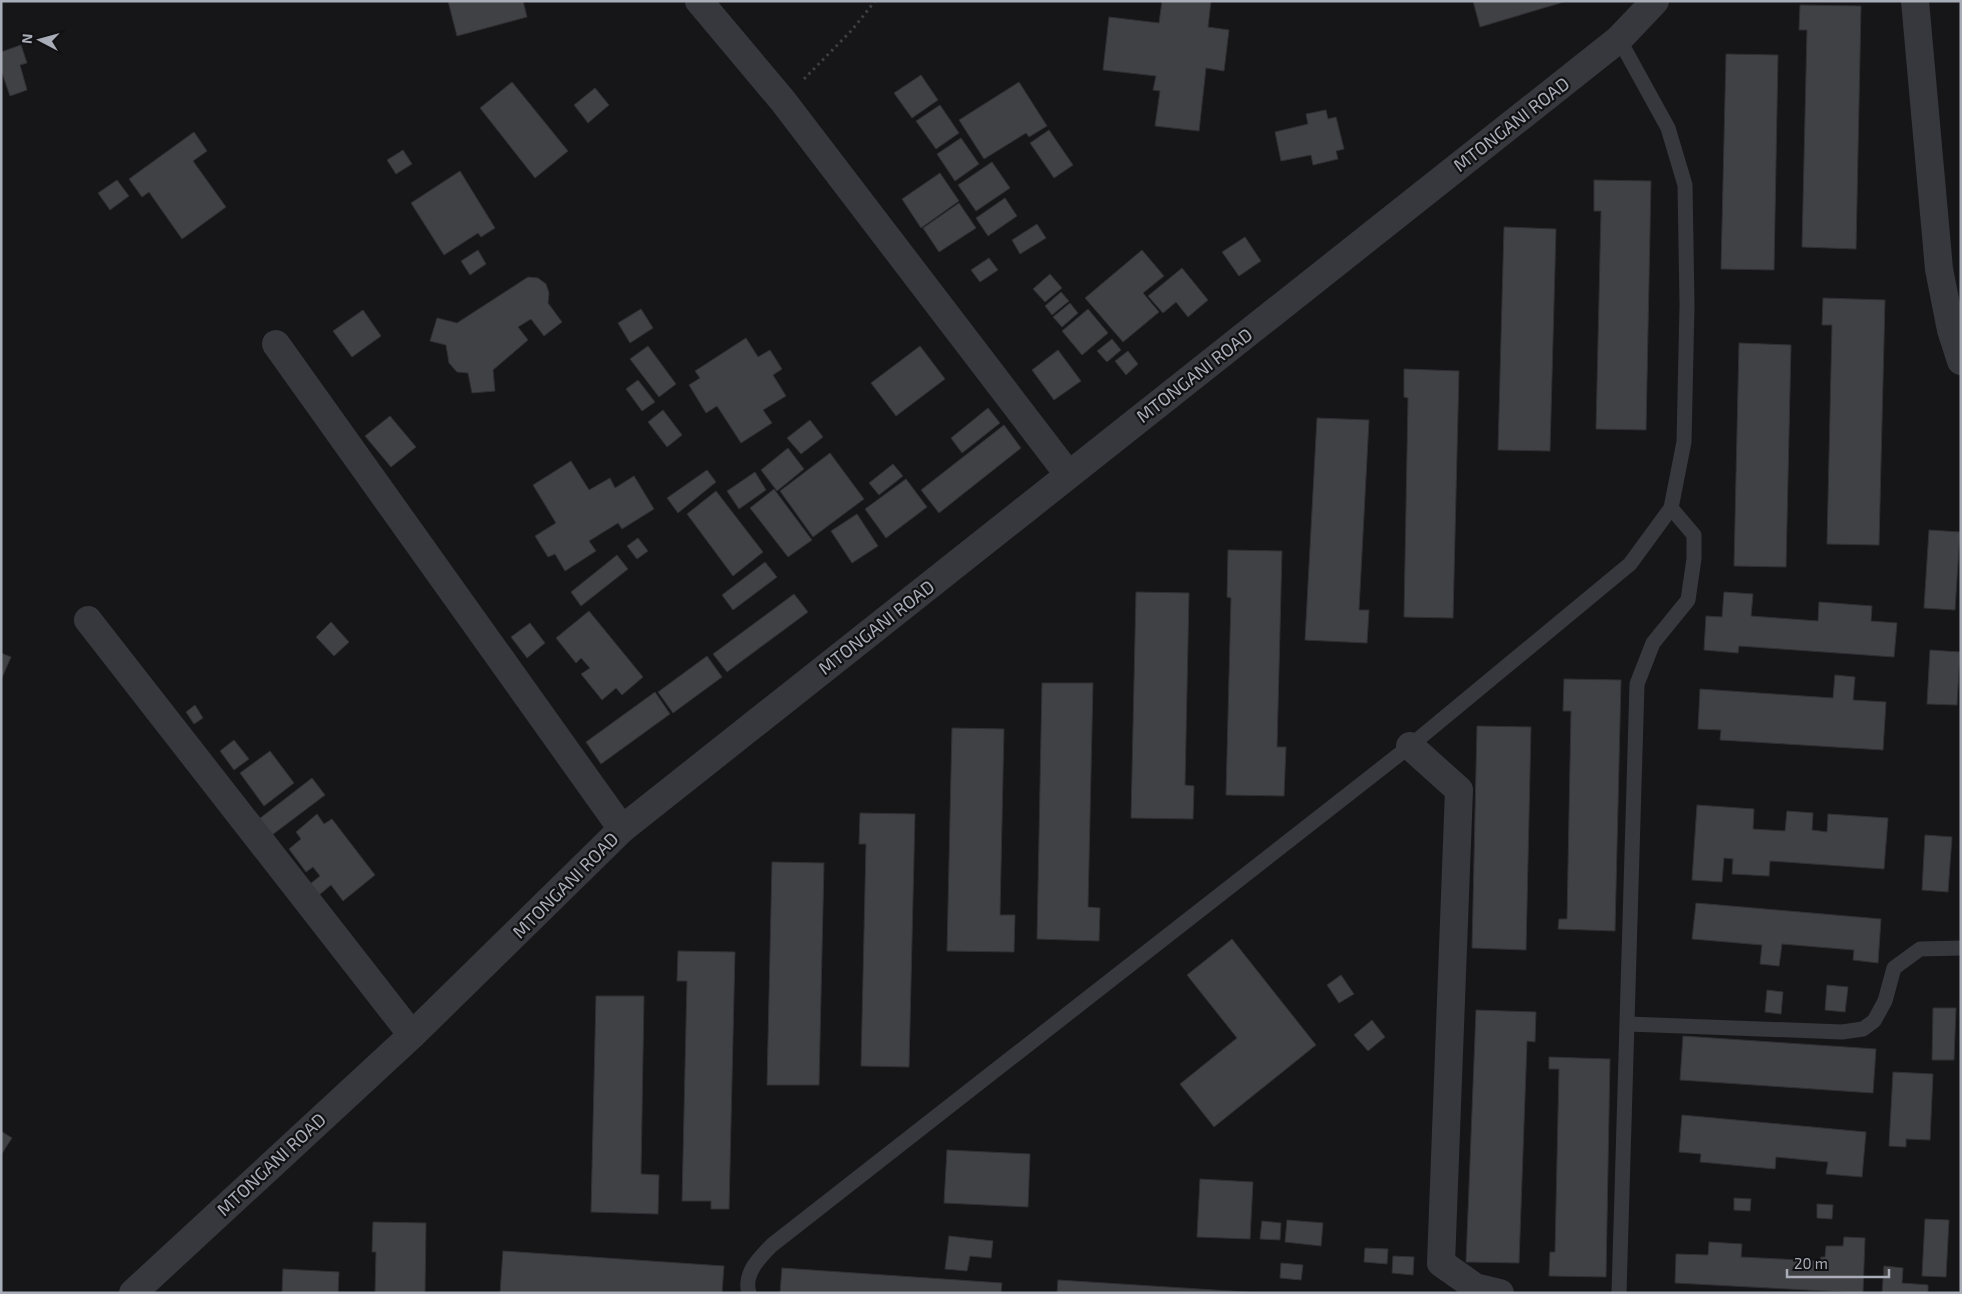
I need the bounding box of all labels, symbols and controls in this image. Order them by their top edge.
north arrow [15,15,65,65]
text: N [18,33,36,45]
street label: MTONGANI ROAD [1449,72,1573,176]
street label: MTONGANI ROAD [1132,323,1256,427]
street label: MTONGANI ROAD [814,575,938,679]
street label: MTONGANI ROAD [507,827,623,943]
street label: MTONGANI ROAD [212,1108,330,1220]
scale bar [1787,1246,1890,1278]
text: 20 m [1794,1254,1828,1272]

